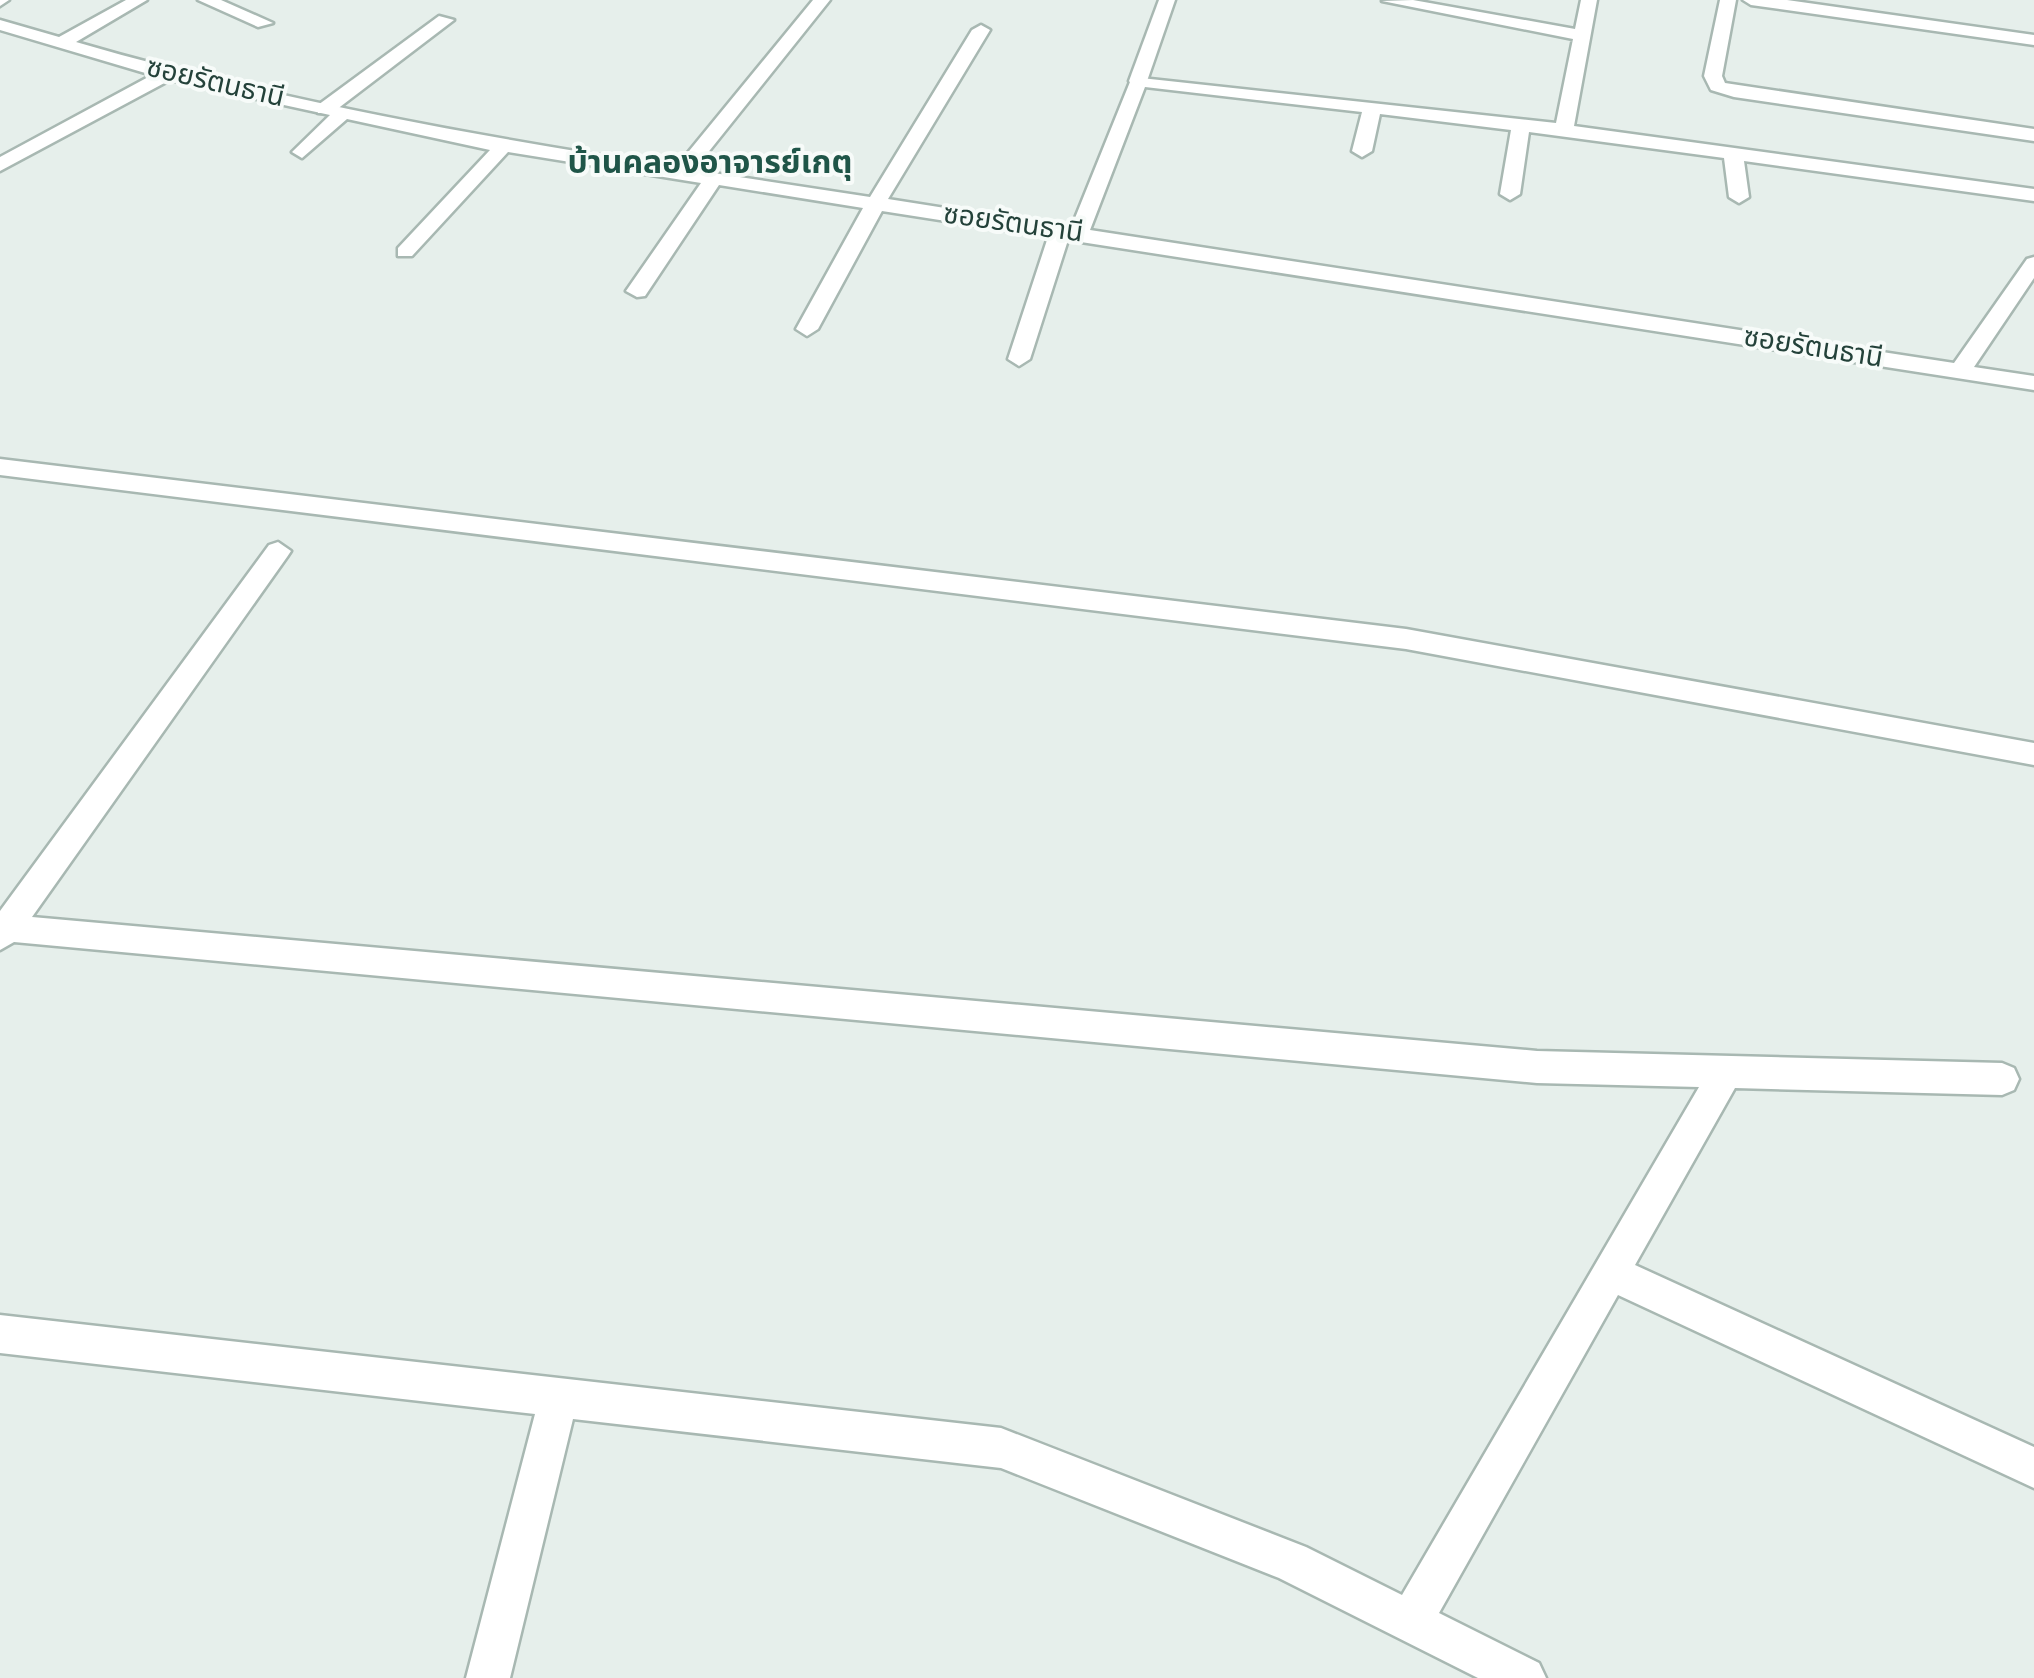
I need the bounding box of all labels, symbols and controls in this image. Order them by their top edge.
street label: ซอยรัตนธานี [142,51,288,117]
district label: บ้านคลองอาจารย์เกตุ [568,145,852,185]
street label: ซอยรัตนธานี [941,197,1085,253]
street label: ซอยรัตนธานี [1741,320,1885,378]

